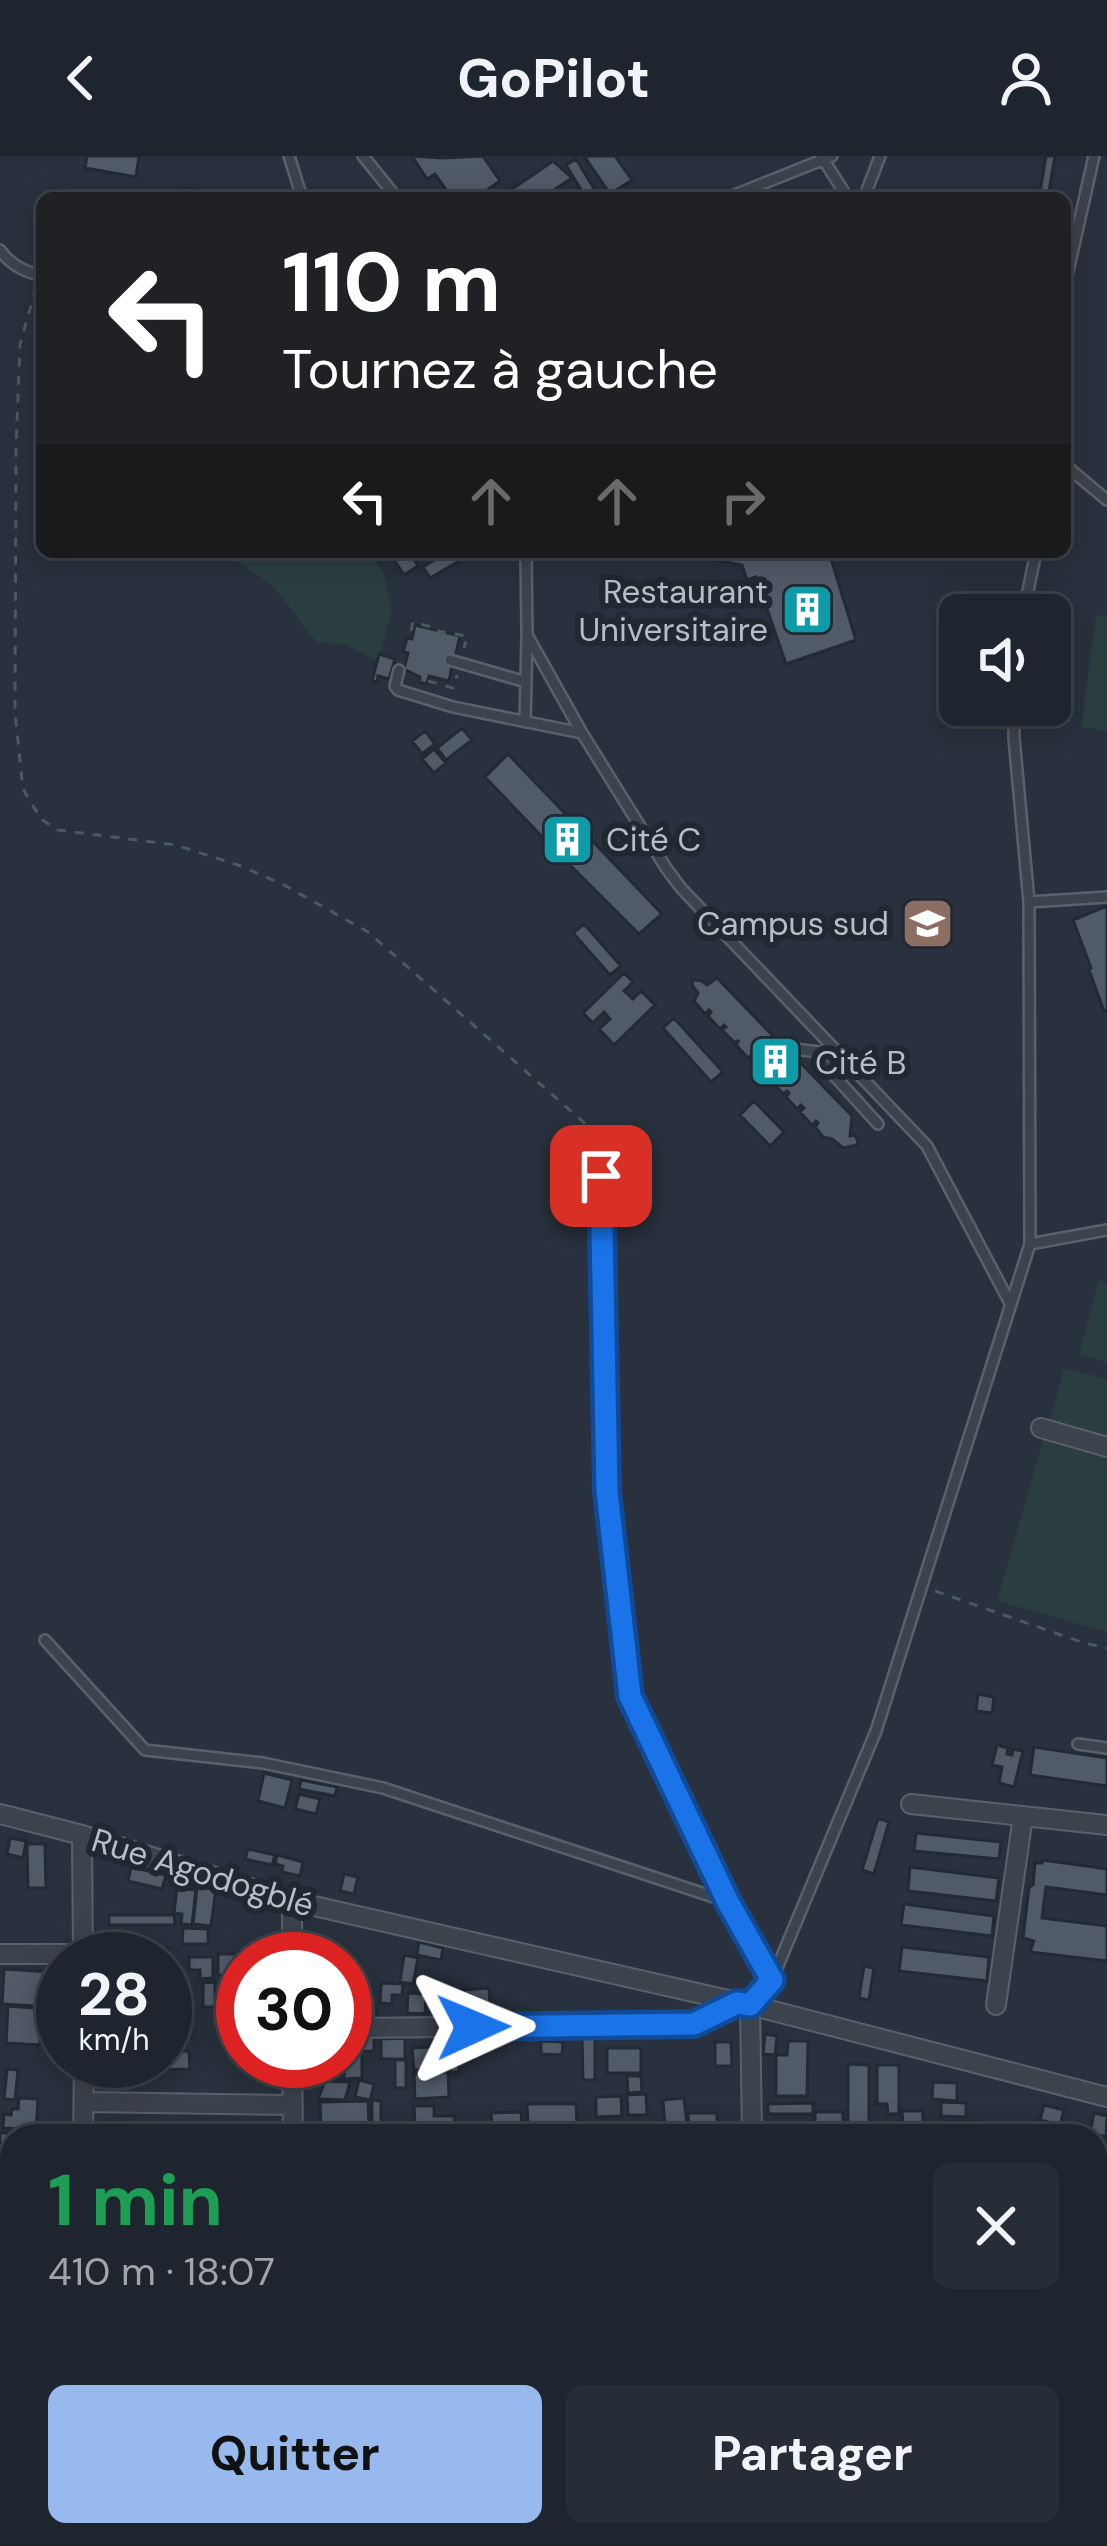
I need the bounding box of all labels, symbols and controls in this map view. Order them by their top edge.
text: GoPilot [457,43,650,114]
icon: back [48,45,114,111]
icon: person [993,45,1059,111]
text: 110 m [282,228,501,337]
icon: left [84,240,240,396]
text: Tournez à gauche [282,334,718,405]
icon: left [332,468,398,534]
icon: ahead [458,468,524,534]
icon: ahead [584,468,650,534]
icon: right [710,468,776,534]
place label: Restaurant Universitaire [578,570,768,651]
building icon: Restaurant Universitaire [779,582,835,638]
map controls [939,594,1071,726]
button: sound [939,594,1071,726]
building icon: Cité C [539,811,595,867]
place label: Cité C [606,818,701,861]
school or university icon: Campus sud [900,895,956,951]
place label: Campus sud [697,902,889,945]
building icon: Cité B [748,1034,804,1090]
place label: Cité B [815,1041,906,1084]
pin [550,1125,652,1227]
icon: arrive [568,1143,634,1209]
street label: Rue Agodogblé [87,1818,319,1927]
speed limit sign: 30 [216,1932,372,2088]
text: 28 [78,1955,150,2034]
position arrow [410,1964,536,2090]
text: km/h [79,2020,149,2059]
text: 1 min [48,2154,223,2247]
button: close [933,2163,1059,2289]
text: 410 m · 18:07 [48,2246,275,2297]
button: Quitter [48,2385,542,2523]
button: Partager [566,2385,1059,2523]

